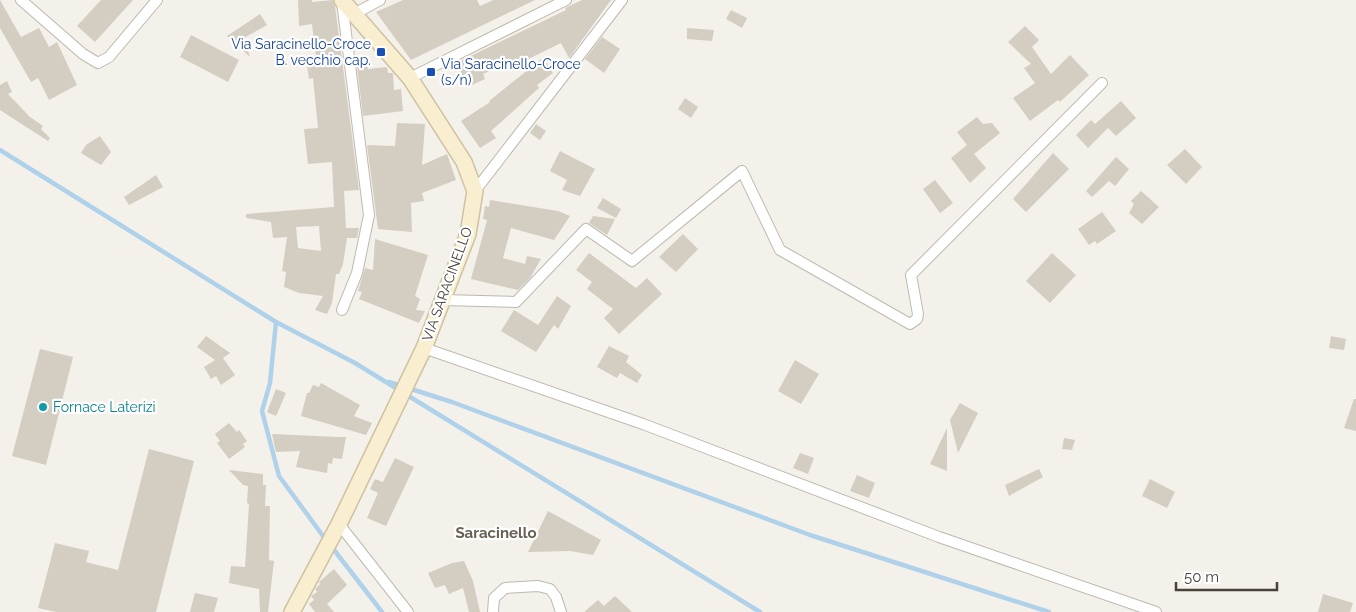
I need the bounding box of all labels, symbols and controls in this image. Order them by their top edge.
place label: Via Saracinello-Croce B. vecchio cap. [231,36,371,68]
marker: Via Saracinello-Croce B. vecchio cap. [375,46,387,58]
place label: Via Saracinello-Croce (s/n) [441,56,581,88]
marker: Via Saracinello-Croce (s/n) [425,66,437,78]
street label: VIA SARACINELLO [419,225,475,343]
place label: Fornace Laterizi [53,399,156,415]
marker: Fornace Laterizi [37,401,49,413]
district label: Saracinello [455,524,537,542]
scale bar [1176,560,1277,592]
text: 50 m [1184,568,1219,586]

